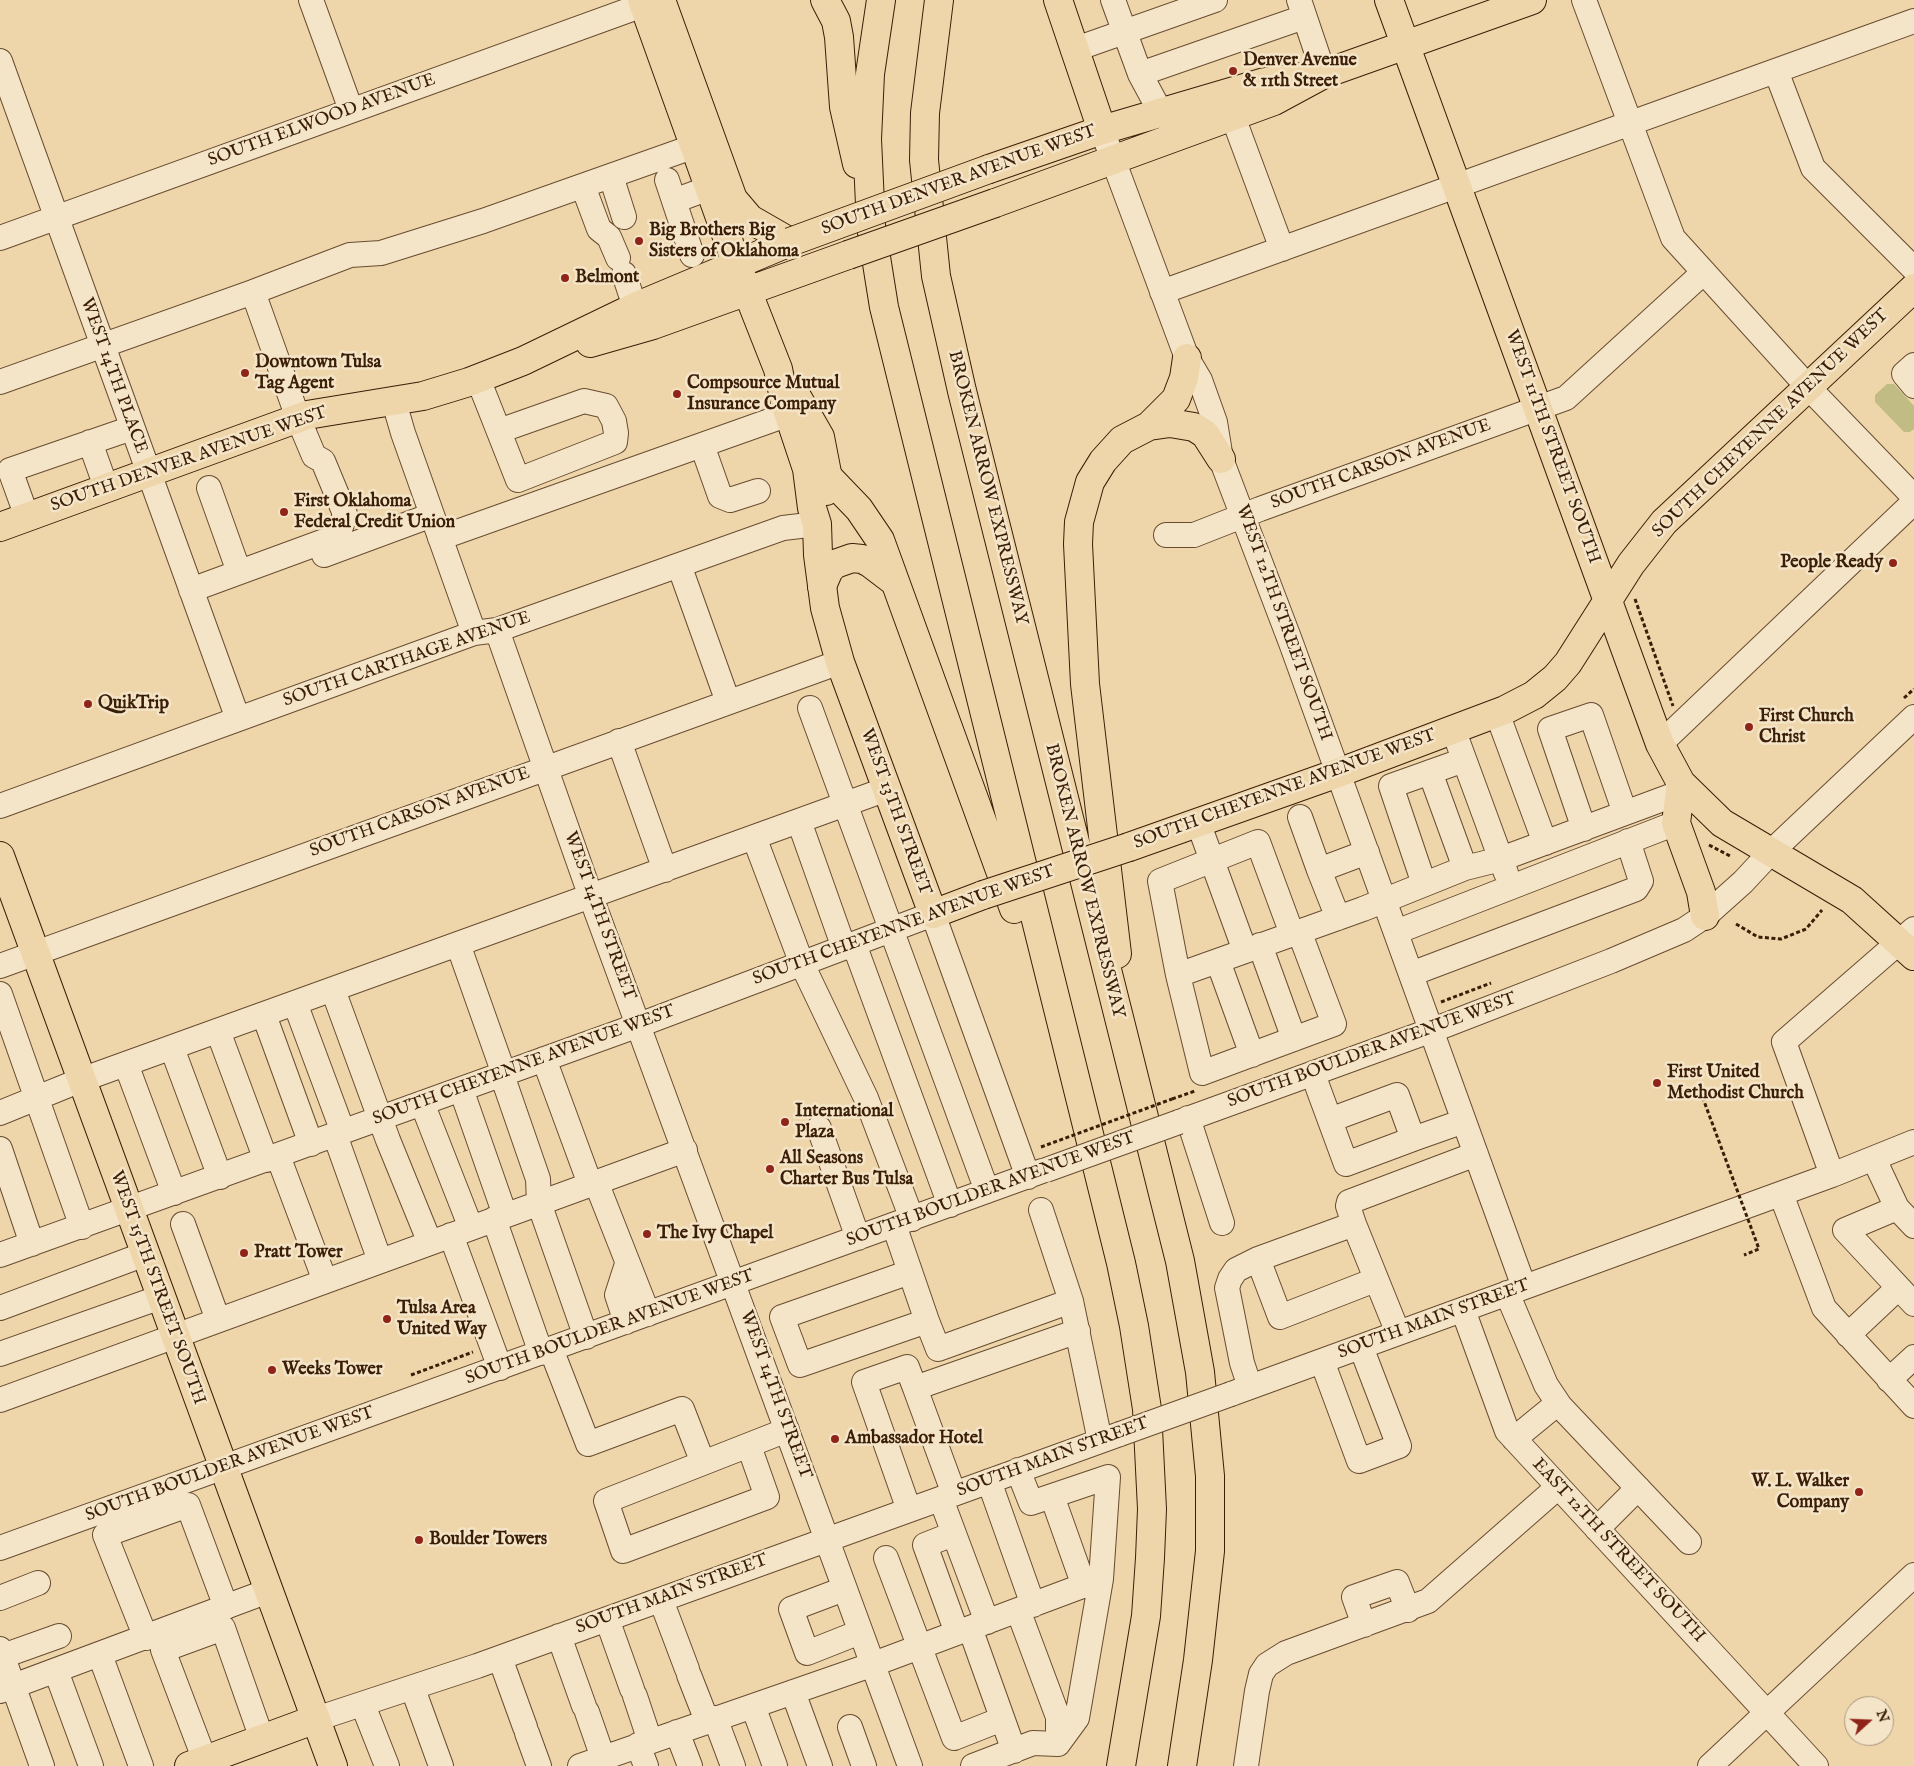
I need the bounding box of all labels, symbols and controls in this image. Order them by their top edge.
place label: Denver Avenue & 11th Street [1243,50,1357,92]
marker: Denver Avenue & 11th Street [1227,65,1239,77]
street label: SOUTH ELWOOD AVENUE [205,70,439,172]
street label: SOUTH DENVER AVENUE WEST [819,121,1099,241]
place label: Big Brothers Big Sisters of Oklahoma [649,220,799,262]
marker: Big Brothers Big Sisters of Oklahoma [633,235,645,247]
place label: Belmont [575,267,639,289]
marker: Belmont [559,272,571,284]
street label: WEST 14TH PLACE [75,295,151,457]
street label: SOUTH CHEYENNE AVENUE WEST [1648,305,1894,543]
street label: WEST 11TH STREET SOUTH [1499,327,1605,567]
street label: BROKEN ARROW EXPRESSWAY [942,348,1032,628]
place label: Downtown Tulsa Tag Agent [255,352,381,394]
marker: Downtown Tulsa Tag Agent [239,367,251,379]
place label: Compsource Mutual Insurance Company [687,373,839,416]
marker: Compsource Mutual Insurance Company [671,388,683,400]
street label: SOUTH DENVER AVENUE WEST [48,402,330,518]
street label: SOUTH CARSON AVENUE [1268,415,1494,515]
place label: First Oklahoma Federal Credit Union [294,491,455,534]
street label: WEST 12TH STREET SOUTH [1230,502,1336,744]
marker: First Oklahoma Federal Credit Union [278,506,290,518]
place label: People Ready [1780,552,1883,574]
marker: People Ready [1887,557,1899,569]
street label: SOUTH CARTHAGE AVENUE [280,607,534,713]
place label: QuikTrip [98,693,169,715]
marker: QuikTrip [82,698,94,710]
place label: First Church Christ [1759,706,1854,749]
marker: First Church Christ [1743,721,1755,733]
street label: SOUTH CHEYENNE AVENUE WEST [1131,725,1439,855]
street label: WEST 13TH STREET [855,726,935,898]
street label: BROKEN ARROW EXPRESSWAY [1039,741,1129,1021]
street label: SOUTH CARSON AVENUE [307,763,533,863]
street label: WEST 14TH STREET [558,829,640,1003]
street label: SOUTH CHEYENNE AVENUE WEST [750,861,1058,991]
street label: SOUTH BOULDER AVENUE WEST [1225,989,1519,1113]
street label: SOUTH CHEYENNE AVENUE WEST [370,1001,678,1131]
place label: First United Methodist Church [1667,1062,1804,1104]
marker: First United Methodist Church [1651,1077,1663,1089]
place label: International Plaza [795,1101,894,1144]
marker: International Plaza [779,1116,791,1128]
street label: SOUTH BOULDER AVENUE WEST [844,1128,1138,1252]
place label: All Seasons Charter Bus Tulsa [780,1148,913,1190]
marker: All Seasons Charter Bus Tulsa [764,1163,776,1175]
street label: WEST 15TH STREET SOUTH [105,1168,209,1408]
place label: The Ivy Chapel [657,1223,773,1245]
marker: The Ivy Chapel [641,1228,653,1240]
place label: Pratt Tower [254,1242,343,1264]
marker: Pratt Tower [238,1247,250,1259]
street label: SOUTH BOULDER AVENUE WEST [463,1266,757,1390]
street label: SOUTH MAIN STREET [1335,1275,1533,1365]
place label: Tulsa Area United Way [397,1298,487,1340]
street label: WEST 14TH STREET [734,1308,816,1482]
marker: Tulsa Area United Way [381,1313,393,1325]
place label: Weeks Tower [282,1359,382,1381]
marker: Weeks Tower [266,1364,278,1376]
street label: SOUTH BOULDER AVENUE WEST [83,1403,377,1527]
street label: SOUTH MAIN STREET [954,1413,1152,1503]
place label: Ambassador Hotel [845,1428,983,1450]
marker: Ambassador Hotel [829,1433,841,1445]
street label: EAST 12TH STREET SOUTH [1527,1454,1709,1648]
place label: W. L. Walker Company [1751,1471,1849,1514]
marker: W. L. Walker Company [1853,1486,1865,1498]
place label: Boulder Towers [429,1529,547,1551]
marker: Boulder Towers [413,1534,425,1546]
street label: SOUTH MAIN STREET [573,1550,771,1640]
north arrow [1844,1696,1894,1746]
text: N [1872,1707,1893,1725]

